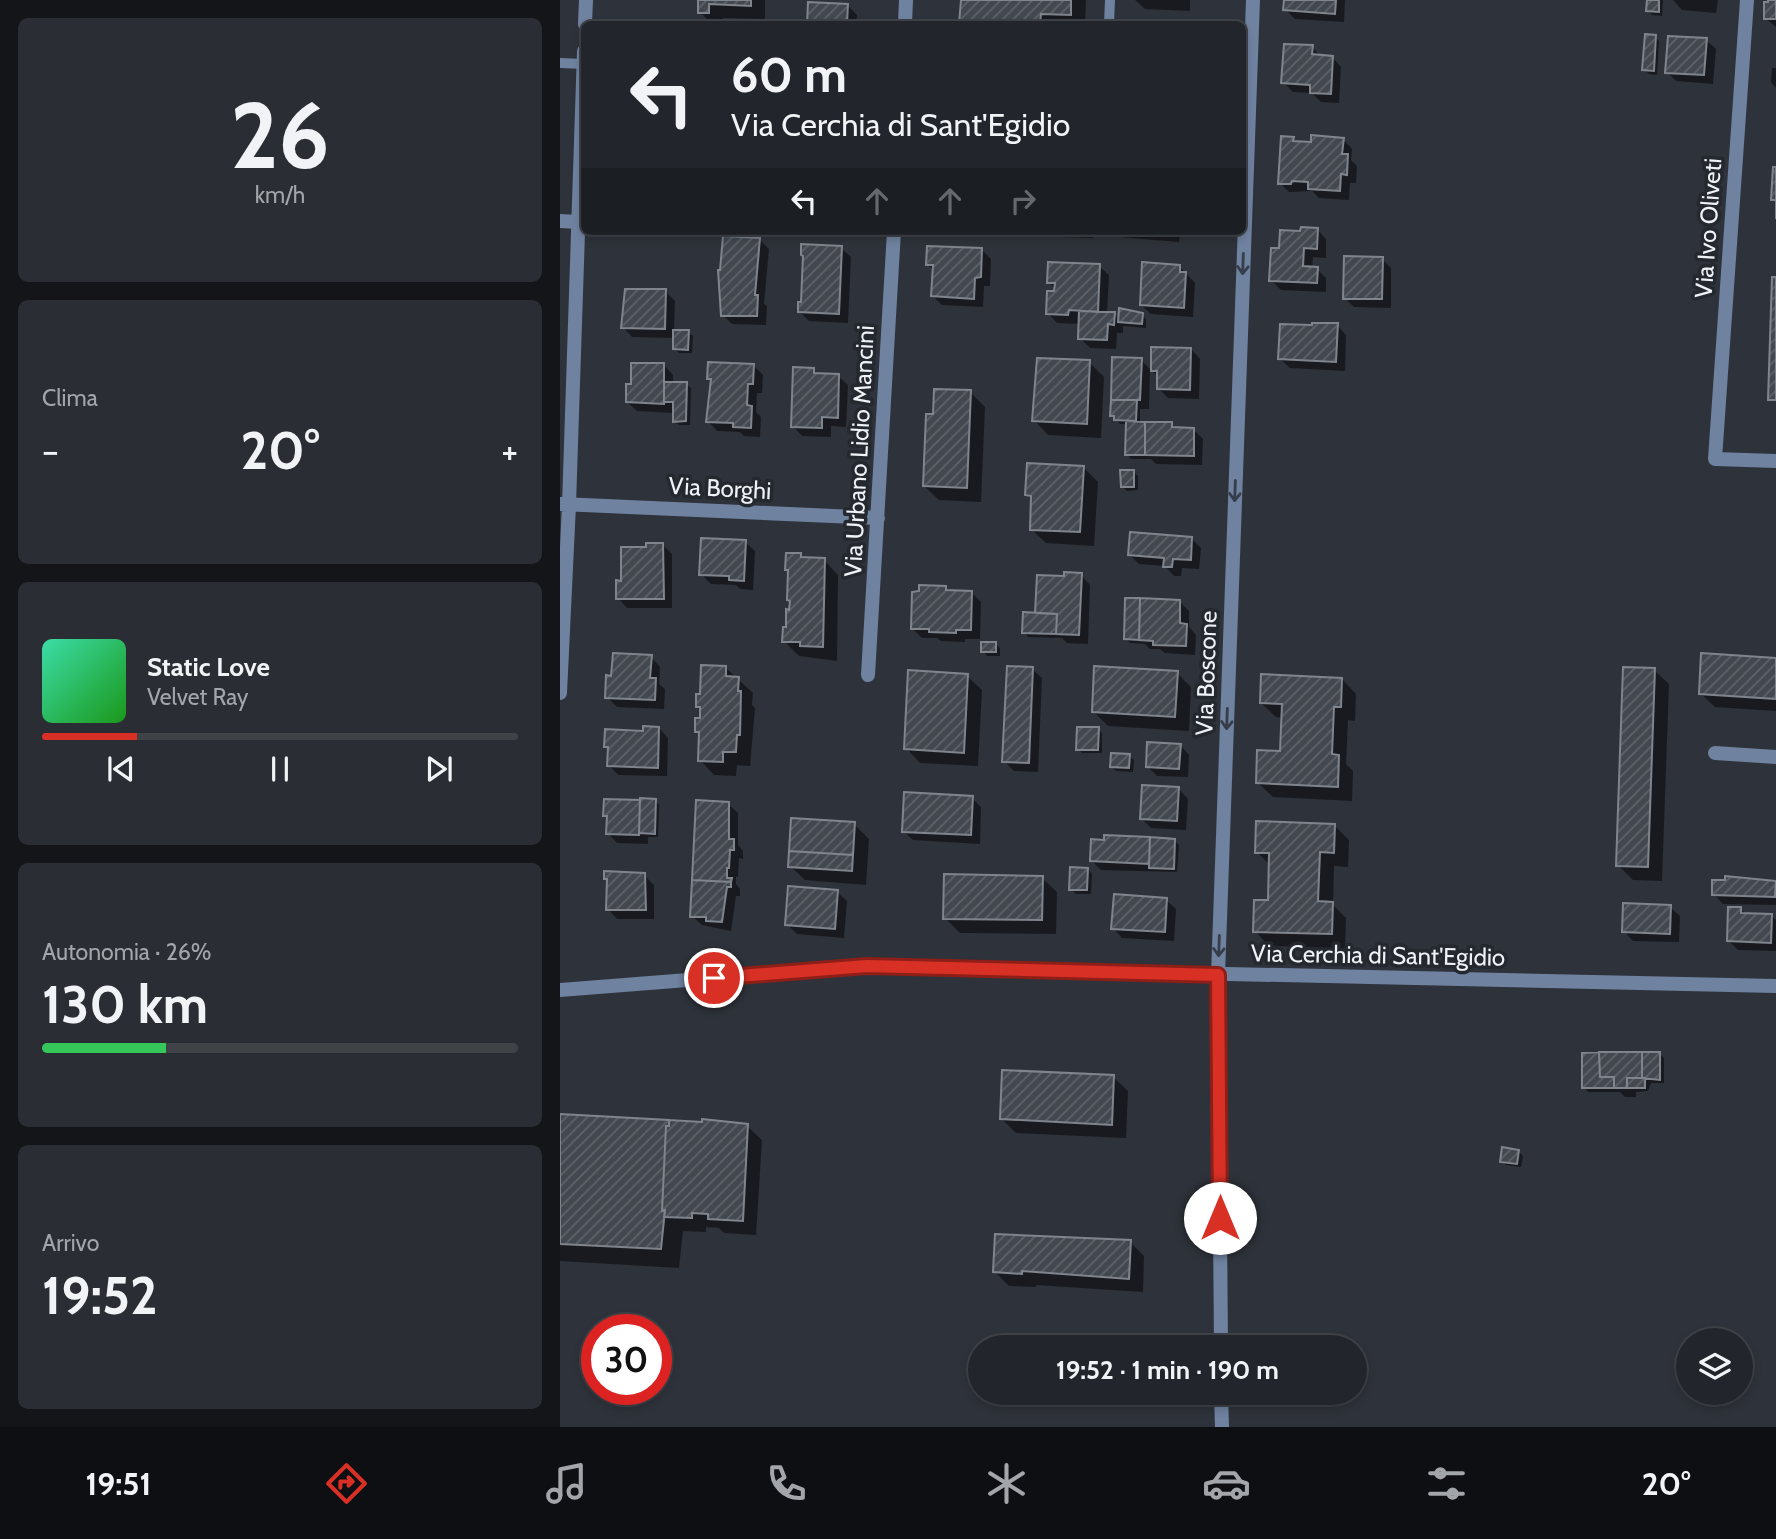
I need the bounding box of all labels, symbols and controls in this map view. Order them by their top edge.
text: 60 m [731,45,847,104]
icon: left [616,49,707,140]
text: 26 [230,80,330,191]
text: Via Cerchia di Sant'Egidio [731,105,1070,144]
street label: Via Ivo Oliveti [1689,157,1727,299]
text: km/h [255,181,305,209]
icon: left [785,182,823,220]
icon: ahead [858,182,896,220]
icon: ahead [931,182,969,220]
icon: right [1004,182,1042,220]
one-way arrow [1237,252,1250,275]
street label: Via Urbano Lidio Mancini [838,324,880,578]
text: Clima [42,384,98,412]
text: 20° [240,419,320,482]
text: − [42,427,59,474]
text: + [501,427,518,474]
street label: Via Borghi [668,471,772,505]
one-way arrow [1229,480,1242,503]
street label: Via Boscone [1189,610,1223,736]
text: Static Love [147,651,270,683]
text: Velvet Ray [147,683,248,711]
one-way arrow [1221,707,1234,730]
icon: previous [102,750,140,788]
icon: pause [261,750,299,788]
icon: next [420,750,458,788]
one-way arrow [1213,934,1226,957]
text: Autonomia · 26% [42,938,211,966]
street label: Via Cerchia di Sant'Egidio [1251,938,1505,972]
pin [684,948,744,1008]
icon: arrive [695,959,733,997]
text: 130 km [42,973,208,1036]
position arrow [1183,1181,1257,1255]
text: Arrivo [42,1229,99,1257]
text: 19:52 [42,1264,157,1327]
speed limit sign: 30 [581,1314,672,1405]
map controls [1676,1328,1753,1405]
button: layers [1676,1328,1753,1405]
text: 19:52 · 1 min · 190 m [1056,1354,1279,1386]
icon: directions [322,1459,371,1508]
icon: music [542,1459,591,1508]
icon: phone [762,1459,811,1508]
icon: climate [982,1459,1031,1508]
icon: car [1202,1459,1251,1508]
icon: filters [1422,1459,1471,1508]
text: 19:51 [85,1464,151,1503]
text: 20° [1642,1464,1690,1503]

